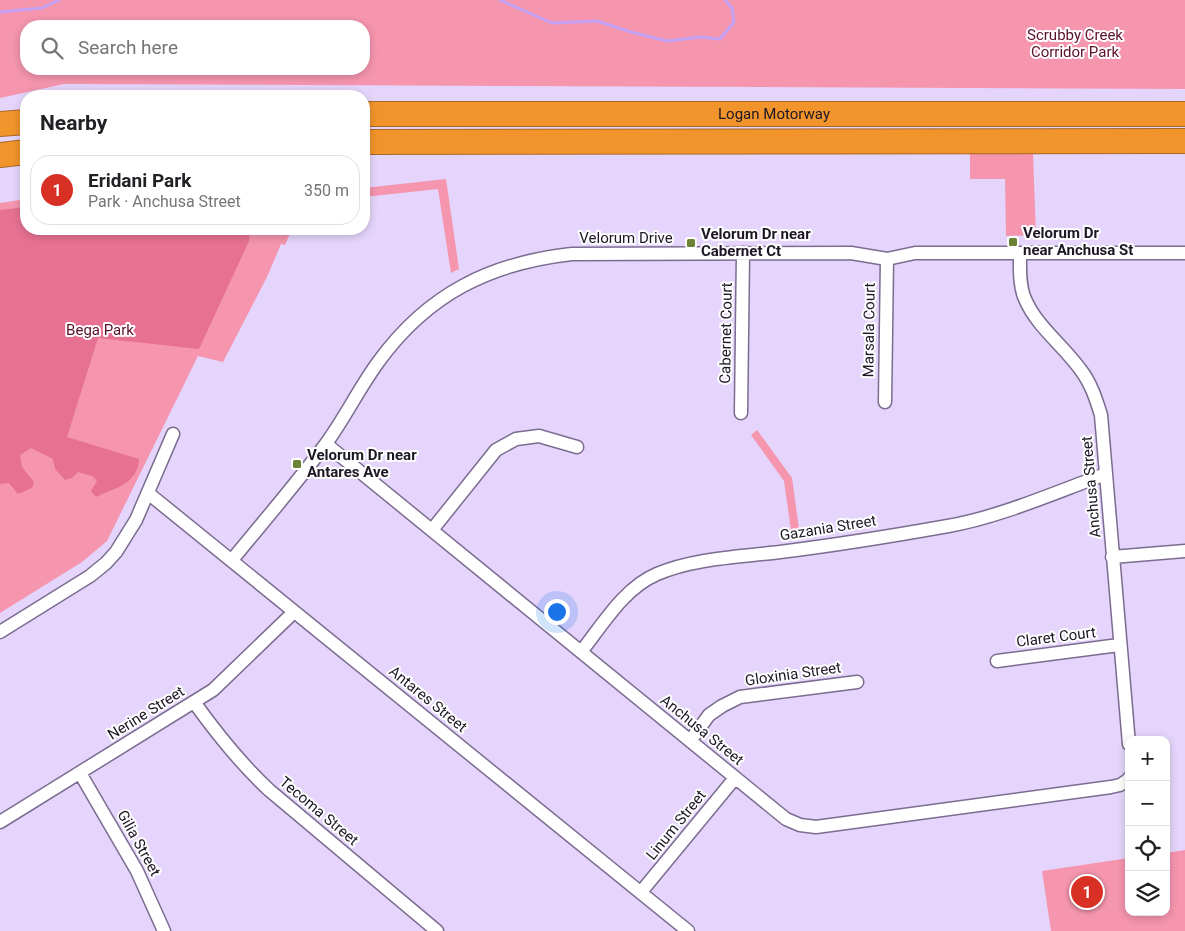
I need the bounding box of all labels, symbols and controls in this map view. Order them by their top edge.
search box [20,20,370,75]
park label: Scrubby Creek Corridor Park [1027,26,1123,61]
icon: search [38,34,66,62]
text: Search here [78,36,178,59]
street label: Logan Motorway [718,105,830,123]
text: Nearby [40,111,107,135]
text: Eridani Park [88,169,191,192]
text: 1 [52,181,62,200]
text: 350 m [304,181,349,200]
text: Park · Anchusa Street [88,192,241,211]
place label: Velorum Dr near Anchusa St [1023,224,1133,259]
place label: Velorum Dr near Cabernet Ct [701,225,811,260]
street label: Velorum Drive [579,229,673,247]
marker: Velorum Dr near Anchusa St [1007,236,1019,248]
marker: Velorum Dr near Cabernet Ct [685,237,697,249]
street label: Cabernet Court [716,282,736,384]
street label: Marsala Court [859,282,879,378]
park label: Bega Park [66,321,134,339]
street label: Anchusa Street [1078,435,1104,538]
place label: Velorum Dr near Antares Ave [307,446,417,481]
marker: Velorum Dr near Antares Ave [291,458,303,470]
street label: Gazania Street [779,511,878,545]
your location [544,599,570,625]
street label: Claret Court [1015,623,1097,651]
street label: Gloxinia Street [744,658,842,690]
street label: Antares Street [385,662,471,736]
street label: Nerine Street [104,682,188,744]
street label: Anchusa Street [657,691,747,769]
map controls [1125,736,1170,916]
button: + [1125,736,1170,781]
street label: Tecoma Street [276,773,362,849]
button: − [1125,781,1170,826]
street label: Linum Street [642,786,710,864]
street label: Gilia Street [114,807,165,879]
button: locate [1125,826,1170,871]
button: layers [1125,871,1170,916]
pin: 1 [1071,873,1103,911]

